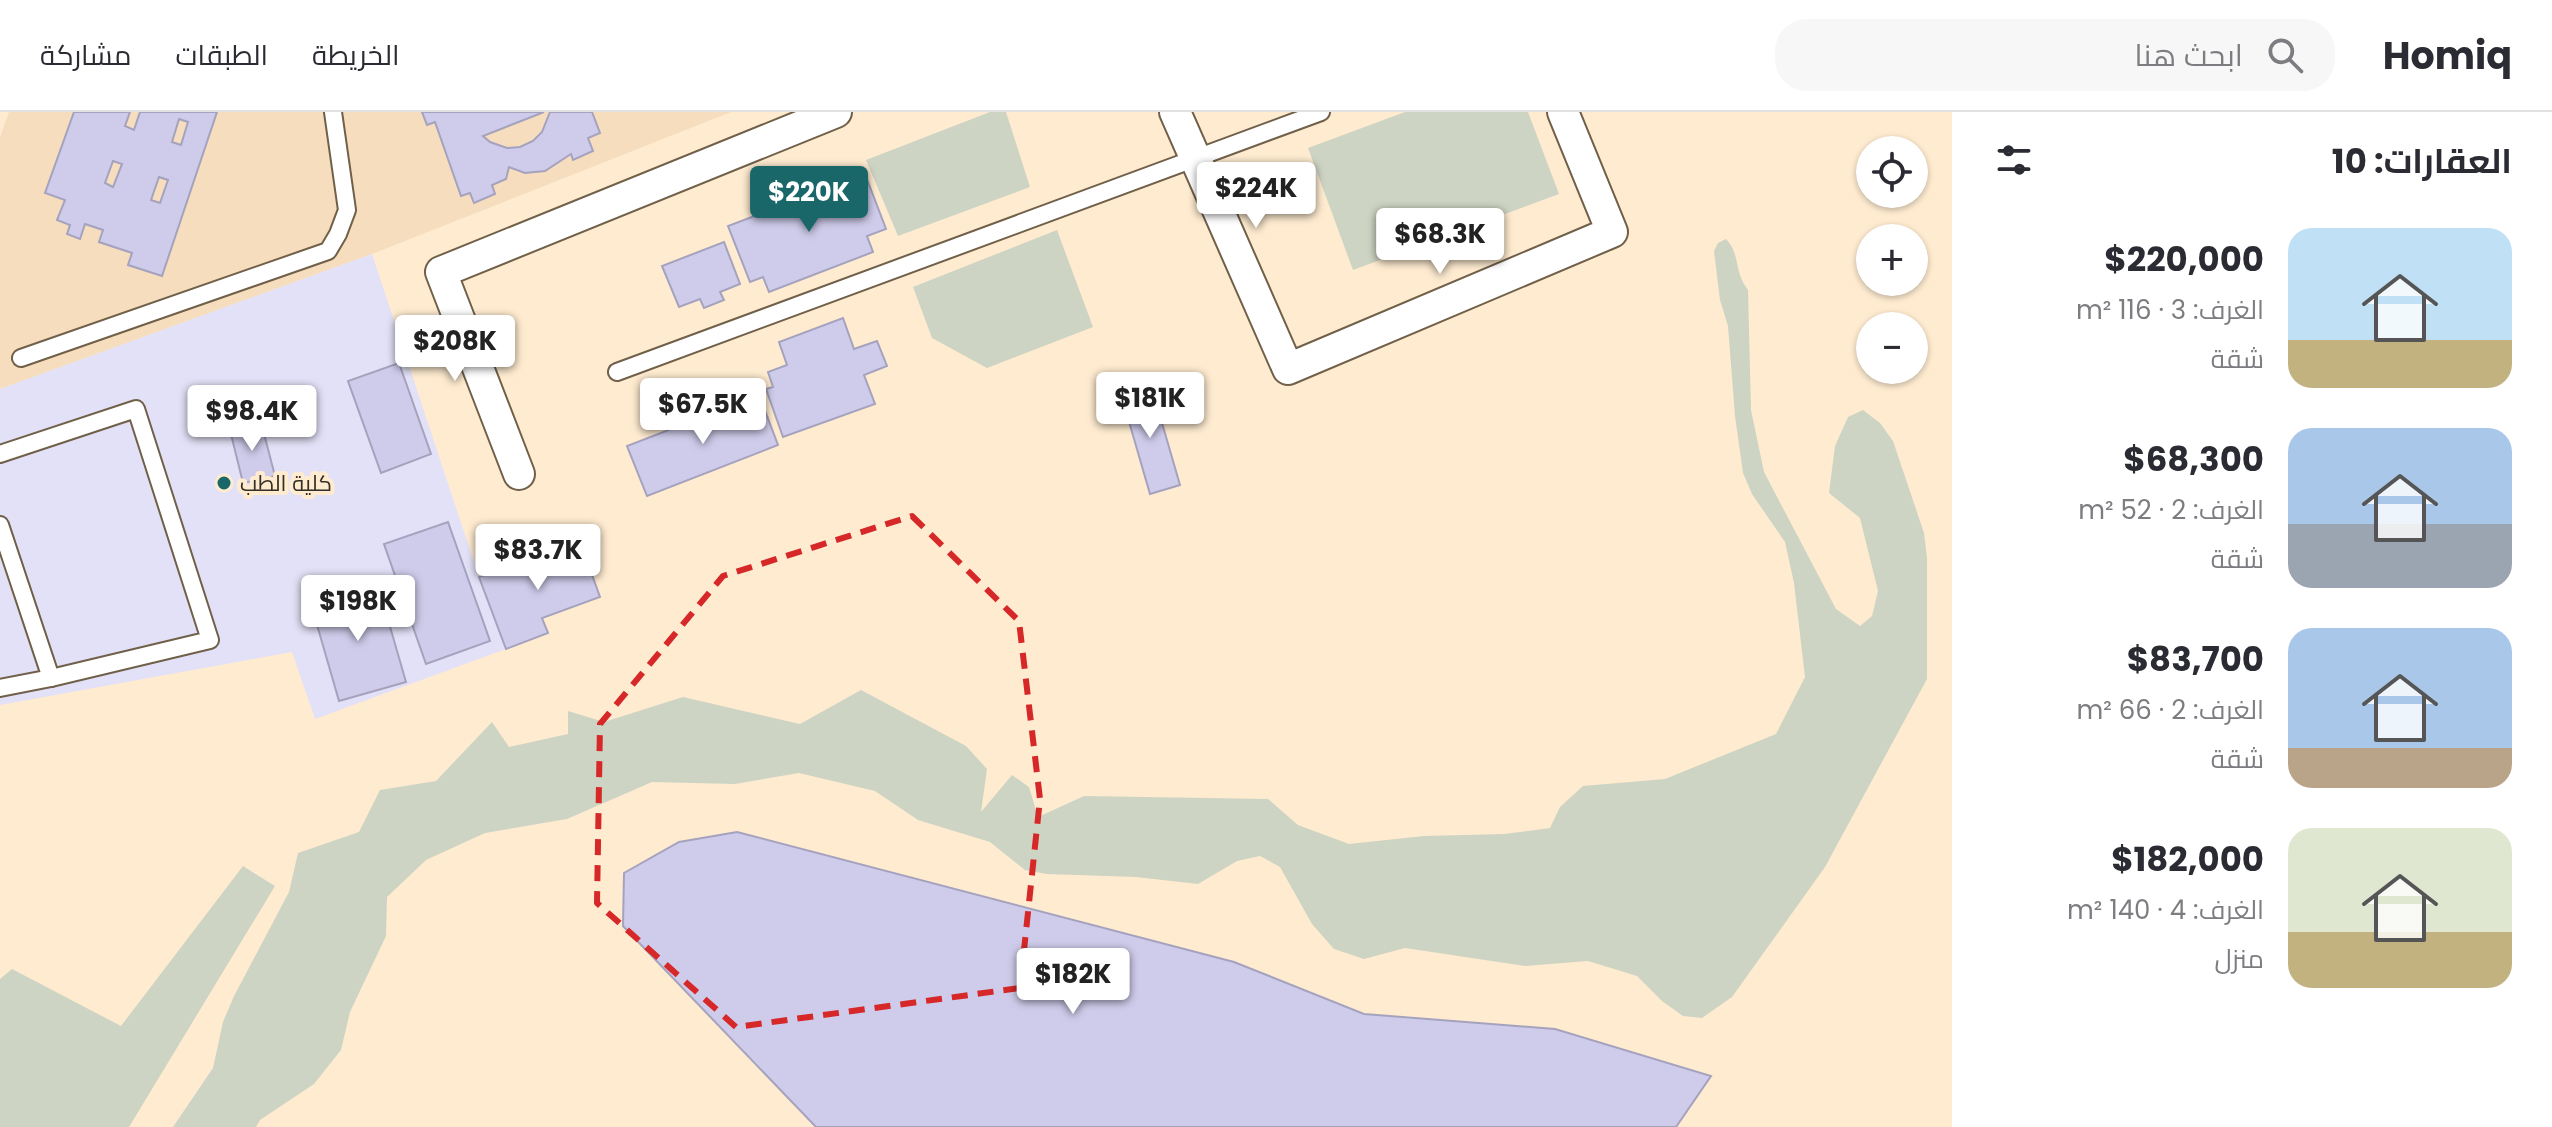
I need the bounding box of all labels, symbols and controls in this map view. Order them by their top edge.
search box [1775,19,2335,91]
text: Homiq [2383,29,2512,82]
icon: search [2263,33,2307,77]
text: ابحث هنا [2135,34,2243,77]
text: مشاركة [40,36,131,75]
text: الطبقات [175,36,268,75]
text: الخريطة [312,36,399,75]
map controls [1856,136,1928,384]
button: locate [1856,136,1928,208]
text: العقارات: 10 [2332,137,2512,185]
icon: filters [1992,138,2036,182]
pin: $224K [1200,162,1312,230]
pin: $220K [753,166,865,234]
text: $224K [1215,170,1297,206]
text: $220K [768,174,850,210]
pin: $68.3K [1375,208,1505,276]
text: $68.3K [1394,216,1486,252]
button: + [1856,224,1928,296]
text: $220,000 [2104,235,2264,283]
icon: home [2352,260,2448,356]
text: الغرف: 3 · 116 m² [2076,292,2264,328]
button: − [1856,312,1928,384]
pin: $208K [399,315,511,383]
text: $208K [413,323,497,359]
text: شقة [2211,341,2264,377]
pin: $181K [1094,372,1206,440]
pin: $67.5K [638,378,768,446]
text: $181K [1114,380,1186,416]
pin: $98.4K [187,385,317,453]
text: $67.5K [658,386,748,422]
text: $98.4K [205,393,299,429]
text: $68,300 [2123,435,2264,483]
icon: home [2352,460,2448,556]
place label: كلية الطب [240,468,332,499]
marker: كلية الطب [215,474,233,492]
text: الغرف: 2 · 52 m² [2078,492,2264,528]
pin: $83.7K [473,524,603,592]
text: $83.7K [493,532,583,568]
text: شقة [2211,541,2264,577]
pin: $198K [302,575,414,643]
text: $198K [319,583,397,619]
text: $83,700 [2127,635,2264,683]
icon: home [2352,660,2448,756]
text: الغرف: 2 · 66 m² [2076,692,2264,728]
text: شقة [2211,741,2264,777]
text: $182,000 [2111,835,2264,883]
icon: home [2352,860,2448,956]
text: الغرف: 4 · 140 m² [2067,892,2264,928]
text: منزل [2215,941,2264,977]
pin: $182K [1017,948,1129,1016]
text: $182K [1035,956,1111,992]

